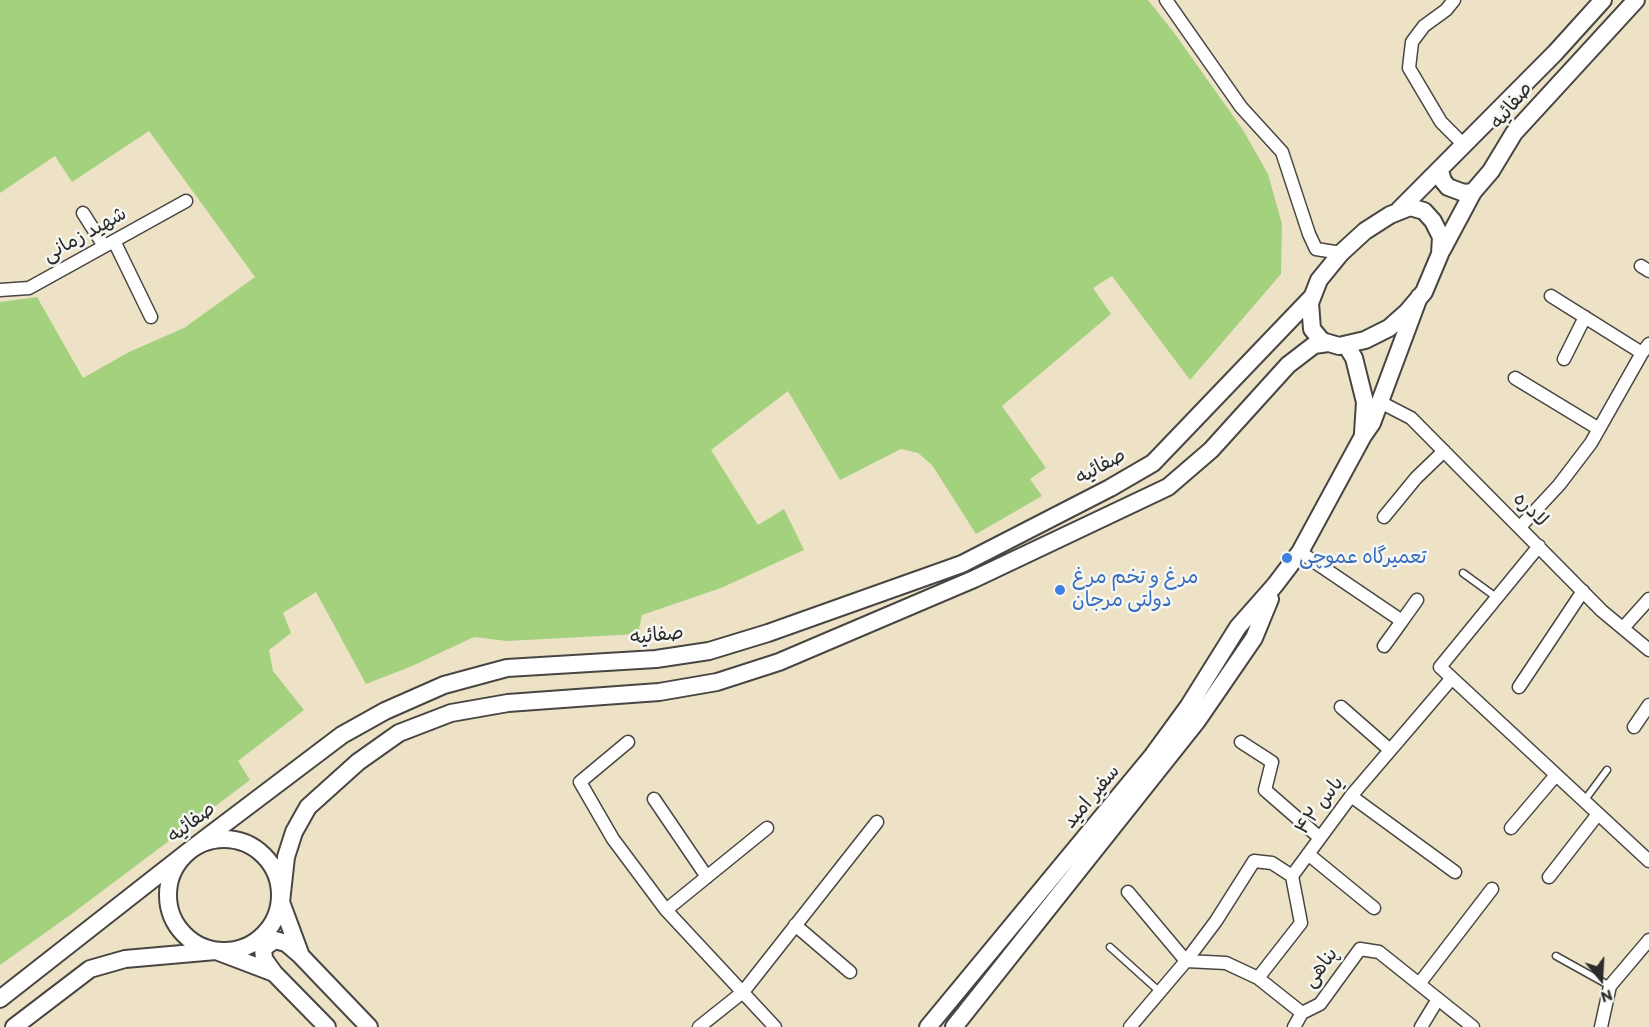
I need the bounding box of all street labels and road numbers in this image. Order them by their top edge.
street label: صفائیه [1486,78,1538,134]
street label: شهید زمانی [39,202,131,268]
street label: صفائیه [1072,443,1130,491]
street label: لادره [1508,488,1552,532]
street label: صفائیه [629,621,685,651]
street label: سفیر امید [1058,760,1126,834]
street label: یاس ۴۲ [1290,772,1350,840]
street label: صفائیه [163,797,221,849]
street label: پناهی [1298,943,1344,993]

